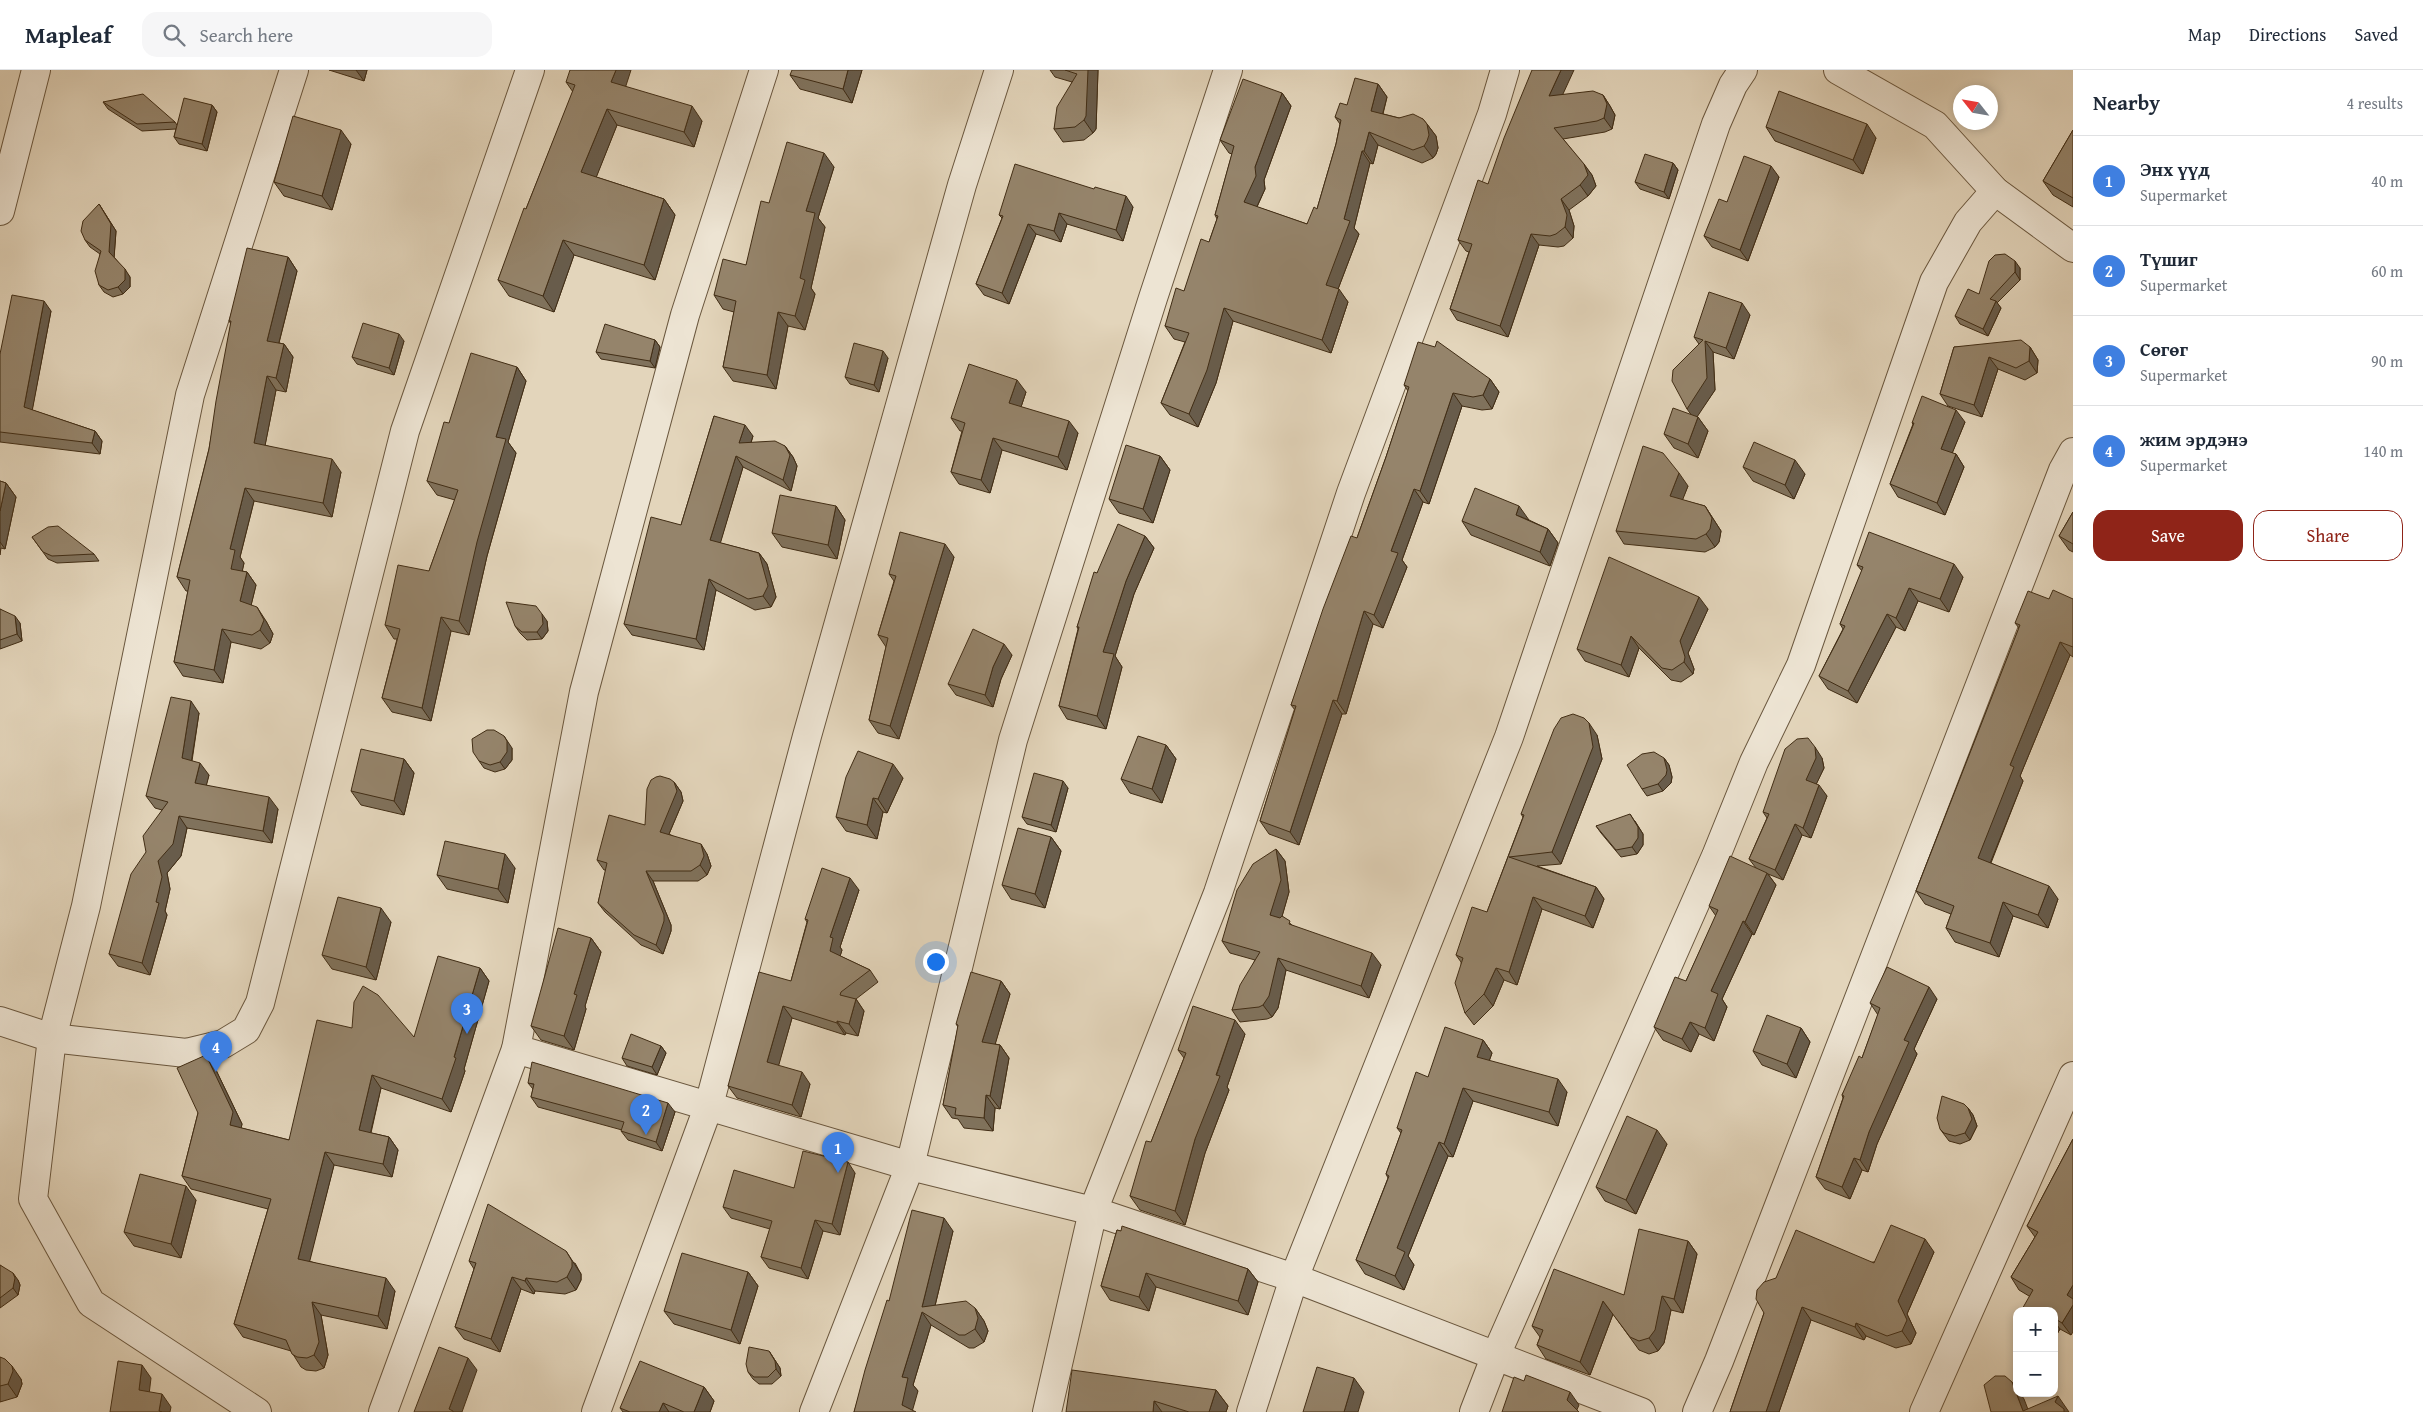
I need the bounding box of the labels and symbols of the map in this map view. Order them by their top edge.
north arrow [1953,85,1998,130]
your location [923,949,949,975]
pin: 3 [451,993,483,1034]
pin: 4 [200,1031,232,1072]
pin: 2 [630,1094,662,1135]
pin: 1 [822,1132,854,1173]

